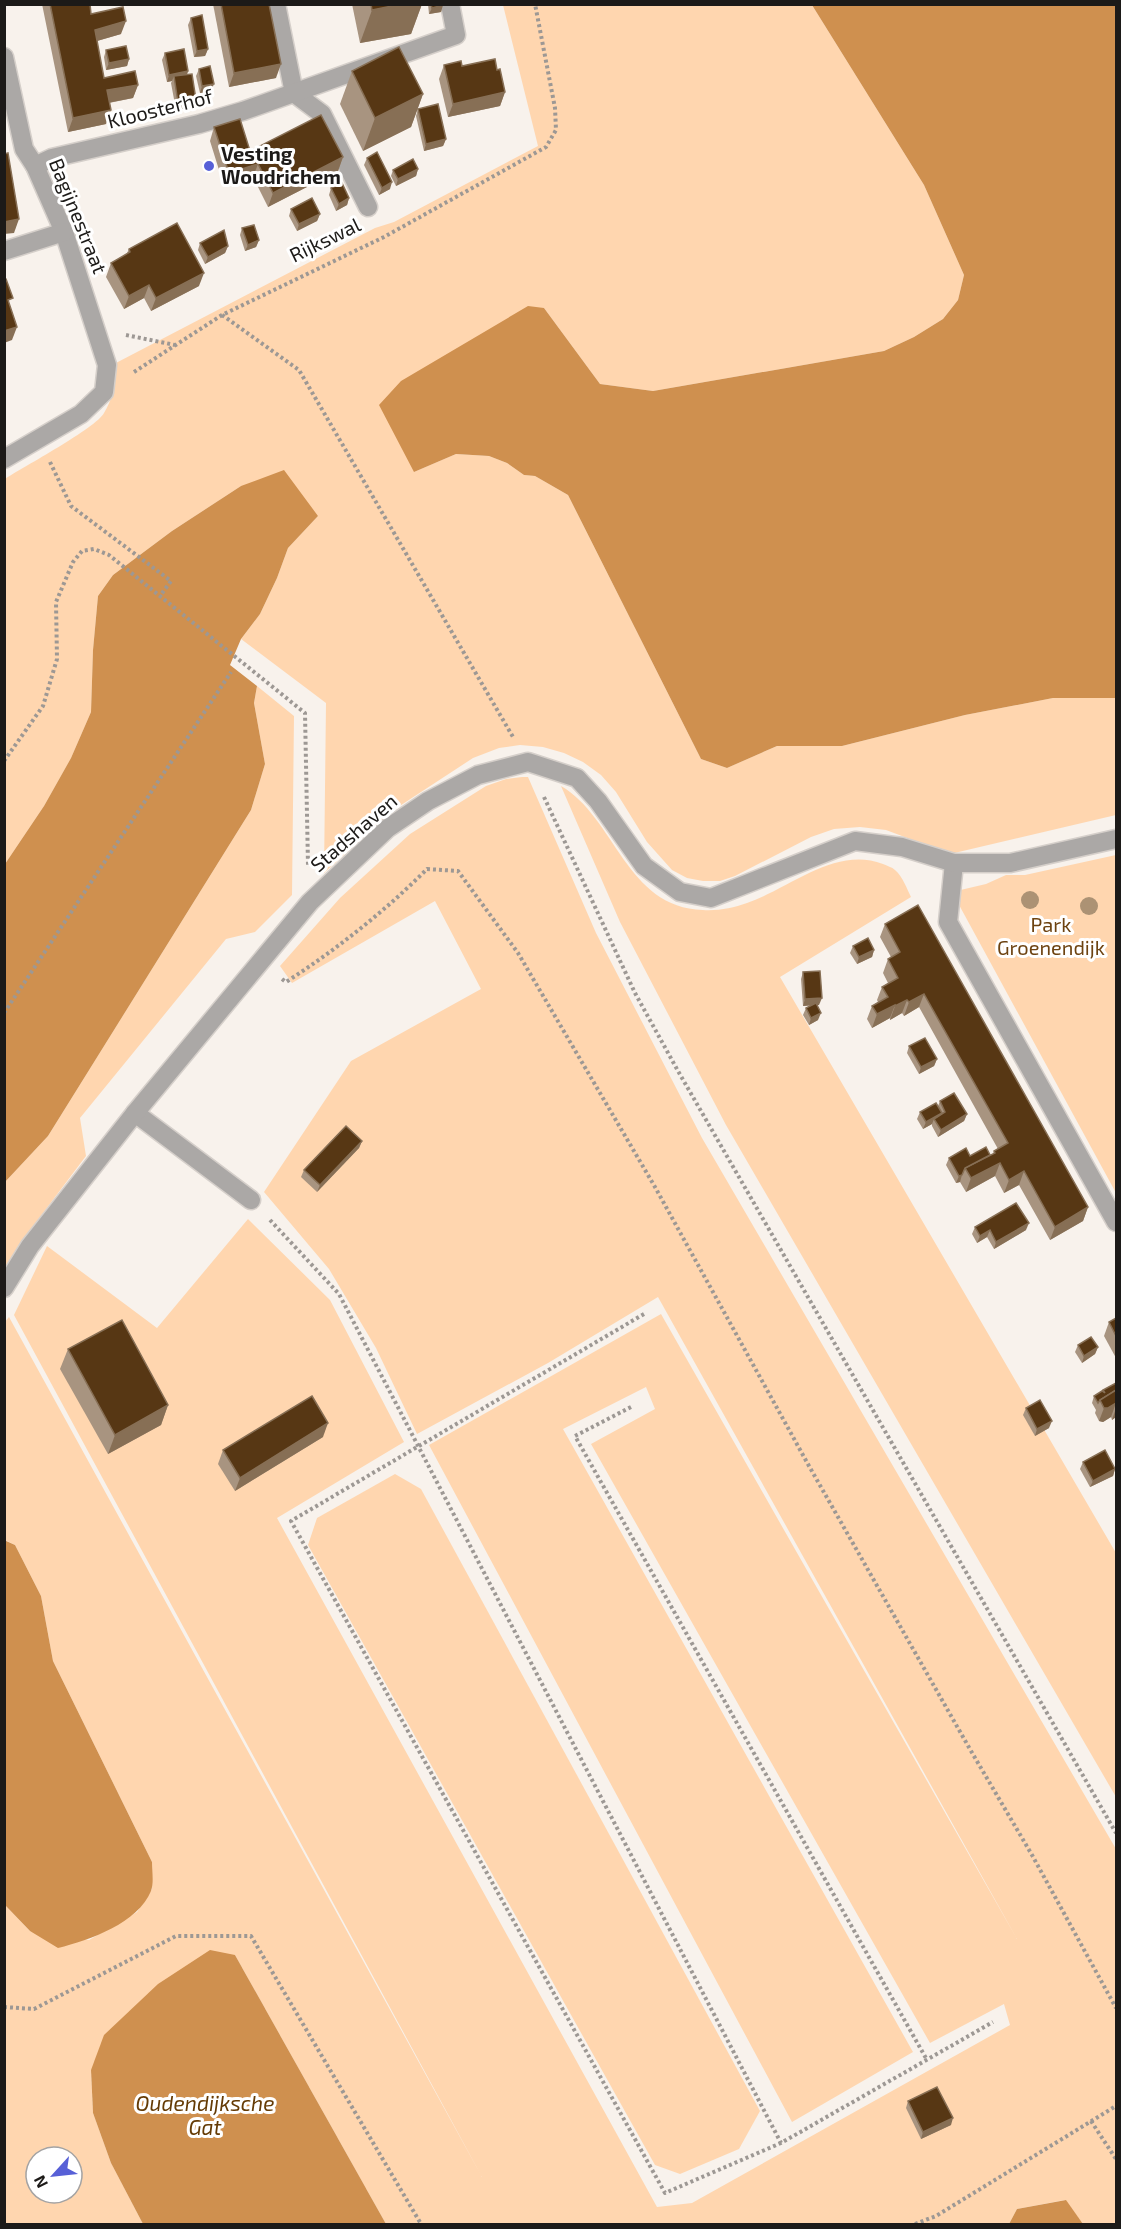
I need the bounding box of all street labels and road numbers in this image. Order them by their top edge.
street label: Kloosterhof [105,83,215,133]
street label: Bagijnestraat [45,154,113,277]
street label: Rijkswal [285,212,364,267]
street label: Stadshaven [305,788,402,876]

